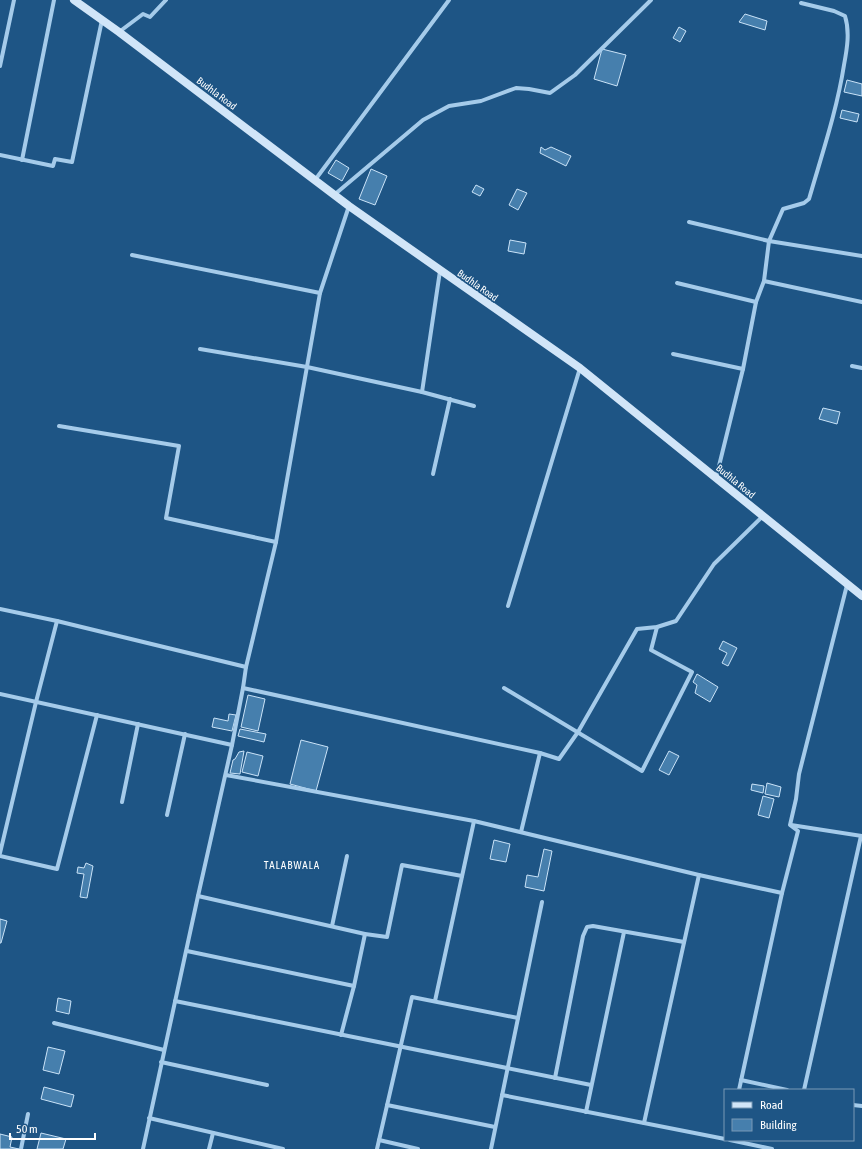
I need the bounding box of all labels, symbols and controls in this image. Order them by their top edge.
street label: Budhla Road [195,75,239,112]
street label: Budhla Road [455,267,500,304]
street label: Budhla Road [714,462,758,501]
district label: TALABWALA [264,859,320,871]
legend [724,1089,854,1141]
text: Road [760,1098,783,1112]
scale bar [10,1115,95,1141]
text: Building [760,1118,798,1132]
text: 50 m [16,1122,38,1136]

